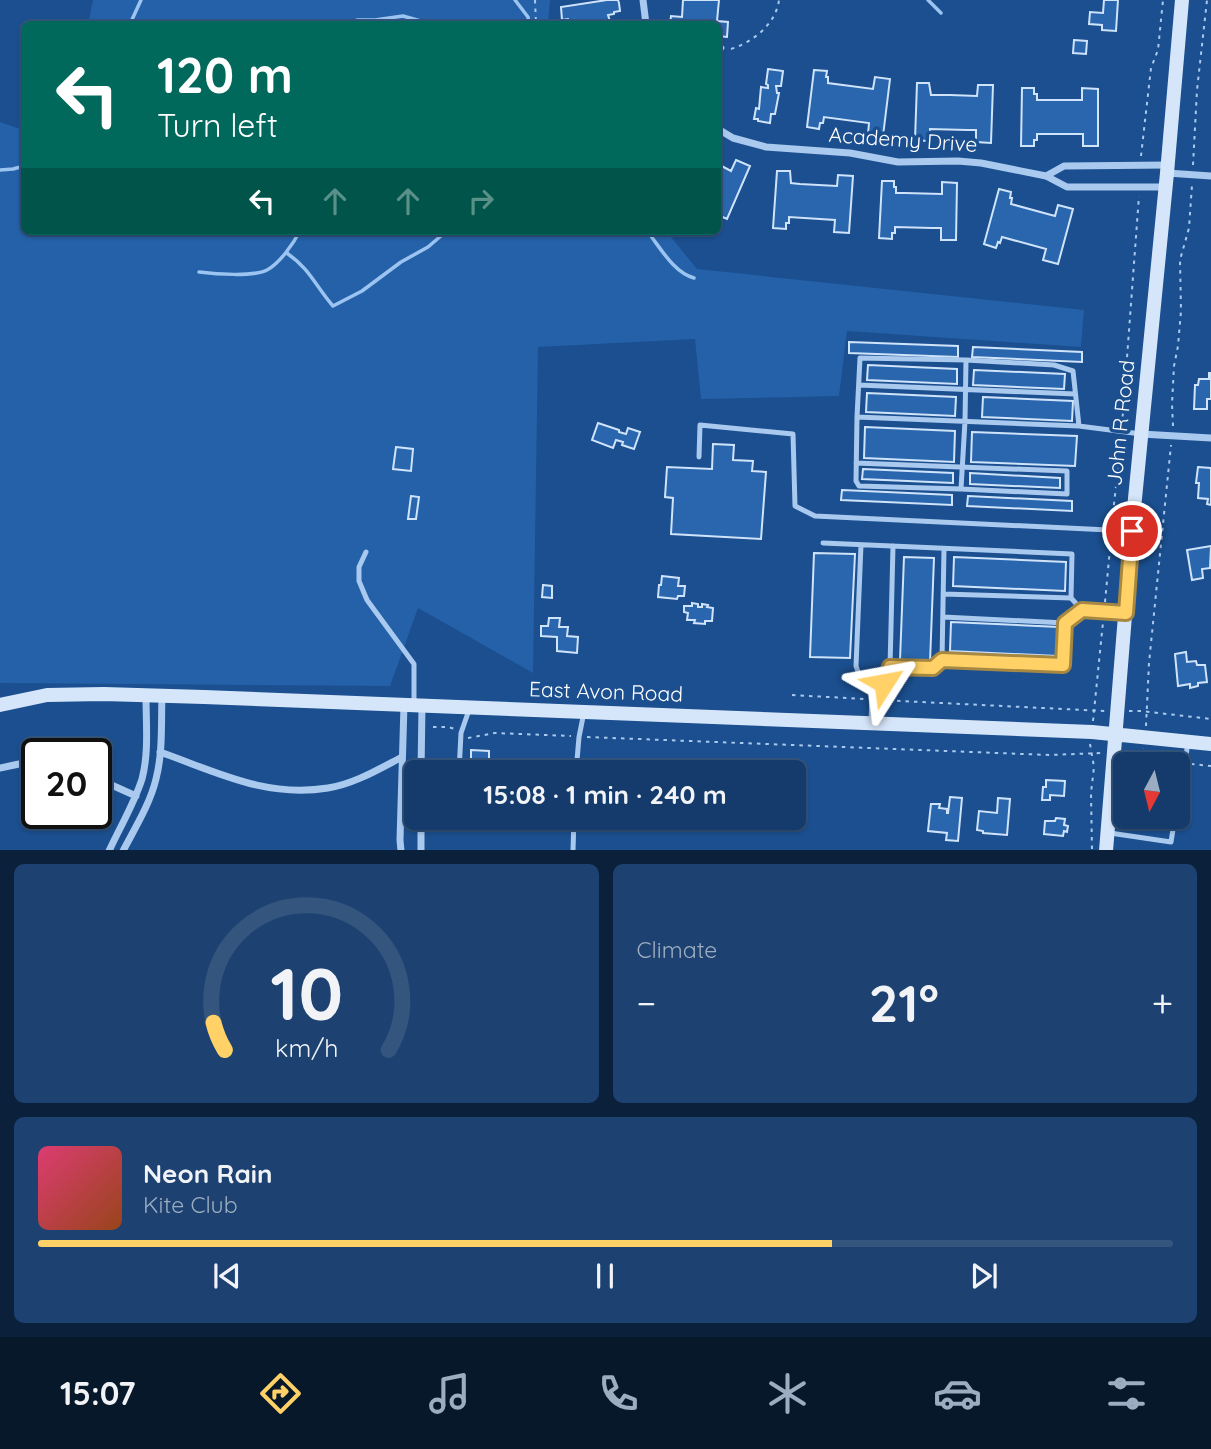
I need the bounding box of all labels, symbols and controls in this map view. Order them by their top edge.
text: 120 m [157,44,293,105]
icon: left [42,49,133,140]
text: Turn left [157,105,278,145]
street label: Academy Drive [828,121,978,157]
icon: left [243,182,281,220]
icon: ahead [316,182,354,220]
icon: ahead [389,182,427,220]
icon: right [462,182,500,220]
street label: John R Road [1100,359,1140,487]
pin [1102,501,1162,561]
icon: arrive [1113,512,1151,550]
position arrow [847,646,921,720]
street label: East Avon Road [529,675,683,707]
speed limit sign: 20 [21,738,112,829]
north arrow [1113,752,1190,830]
map controls [1113,752,1190,829]
text: 15:08 · 1 min · 240 m [483,778,727,811]
text: Climate [637,935,717,964]
text: 10 [270,947,343,1038]
text: 21° [869,970,939,1035]
text: − [637,979,656,1027]
text: + [1152,979,1173,1027]
text: km/h [275,1031,338,1062]
text: Neon Rain [143,1157,272,1190]
text: Kite Club [143,1190,238,1219]
icon: previous [208,1257,246,1295]
icon: pause [586,1257,624,1295]
icon: next [965,1257,1003,1295]
icon: directions [256,1369,305,1418]
icon: music [425,1369,474,1418]
icon: phone [594,1369,643,1418]
icon: climate [763,1369,812,1418]
icon: car [933,1369,982,1418]
icon: filters [1102,1369,1151,1418]
text: 15:07 [60,1373,136,1413]

